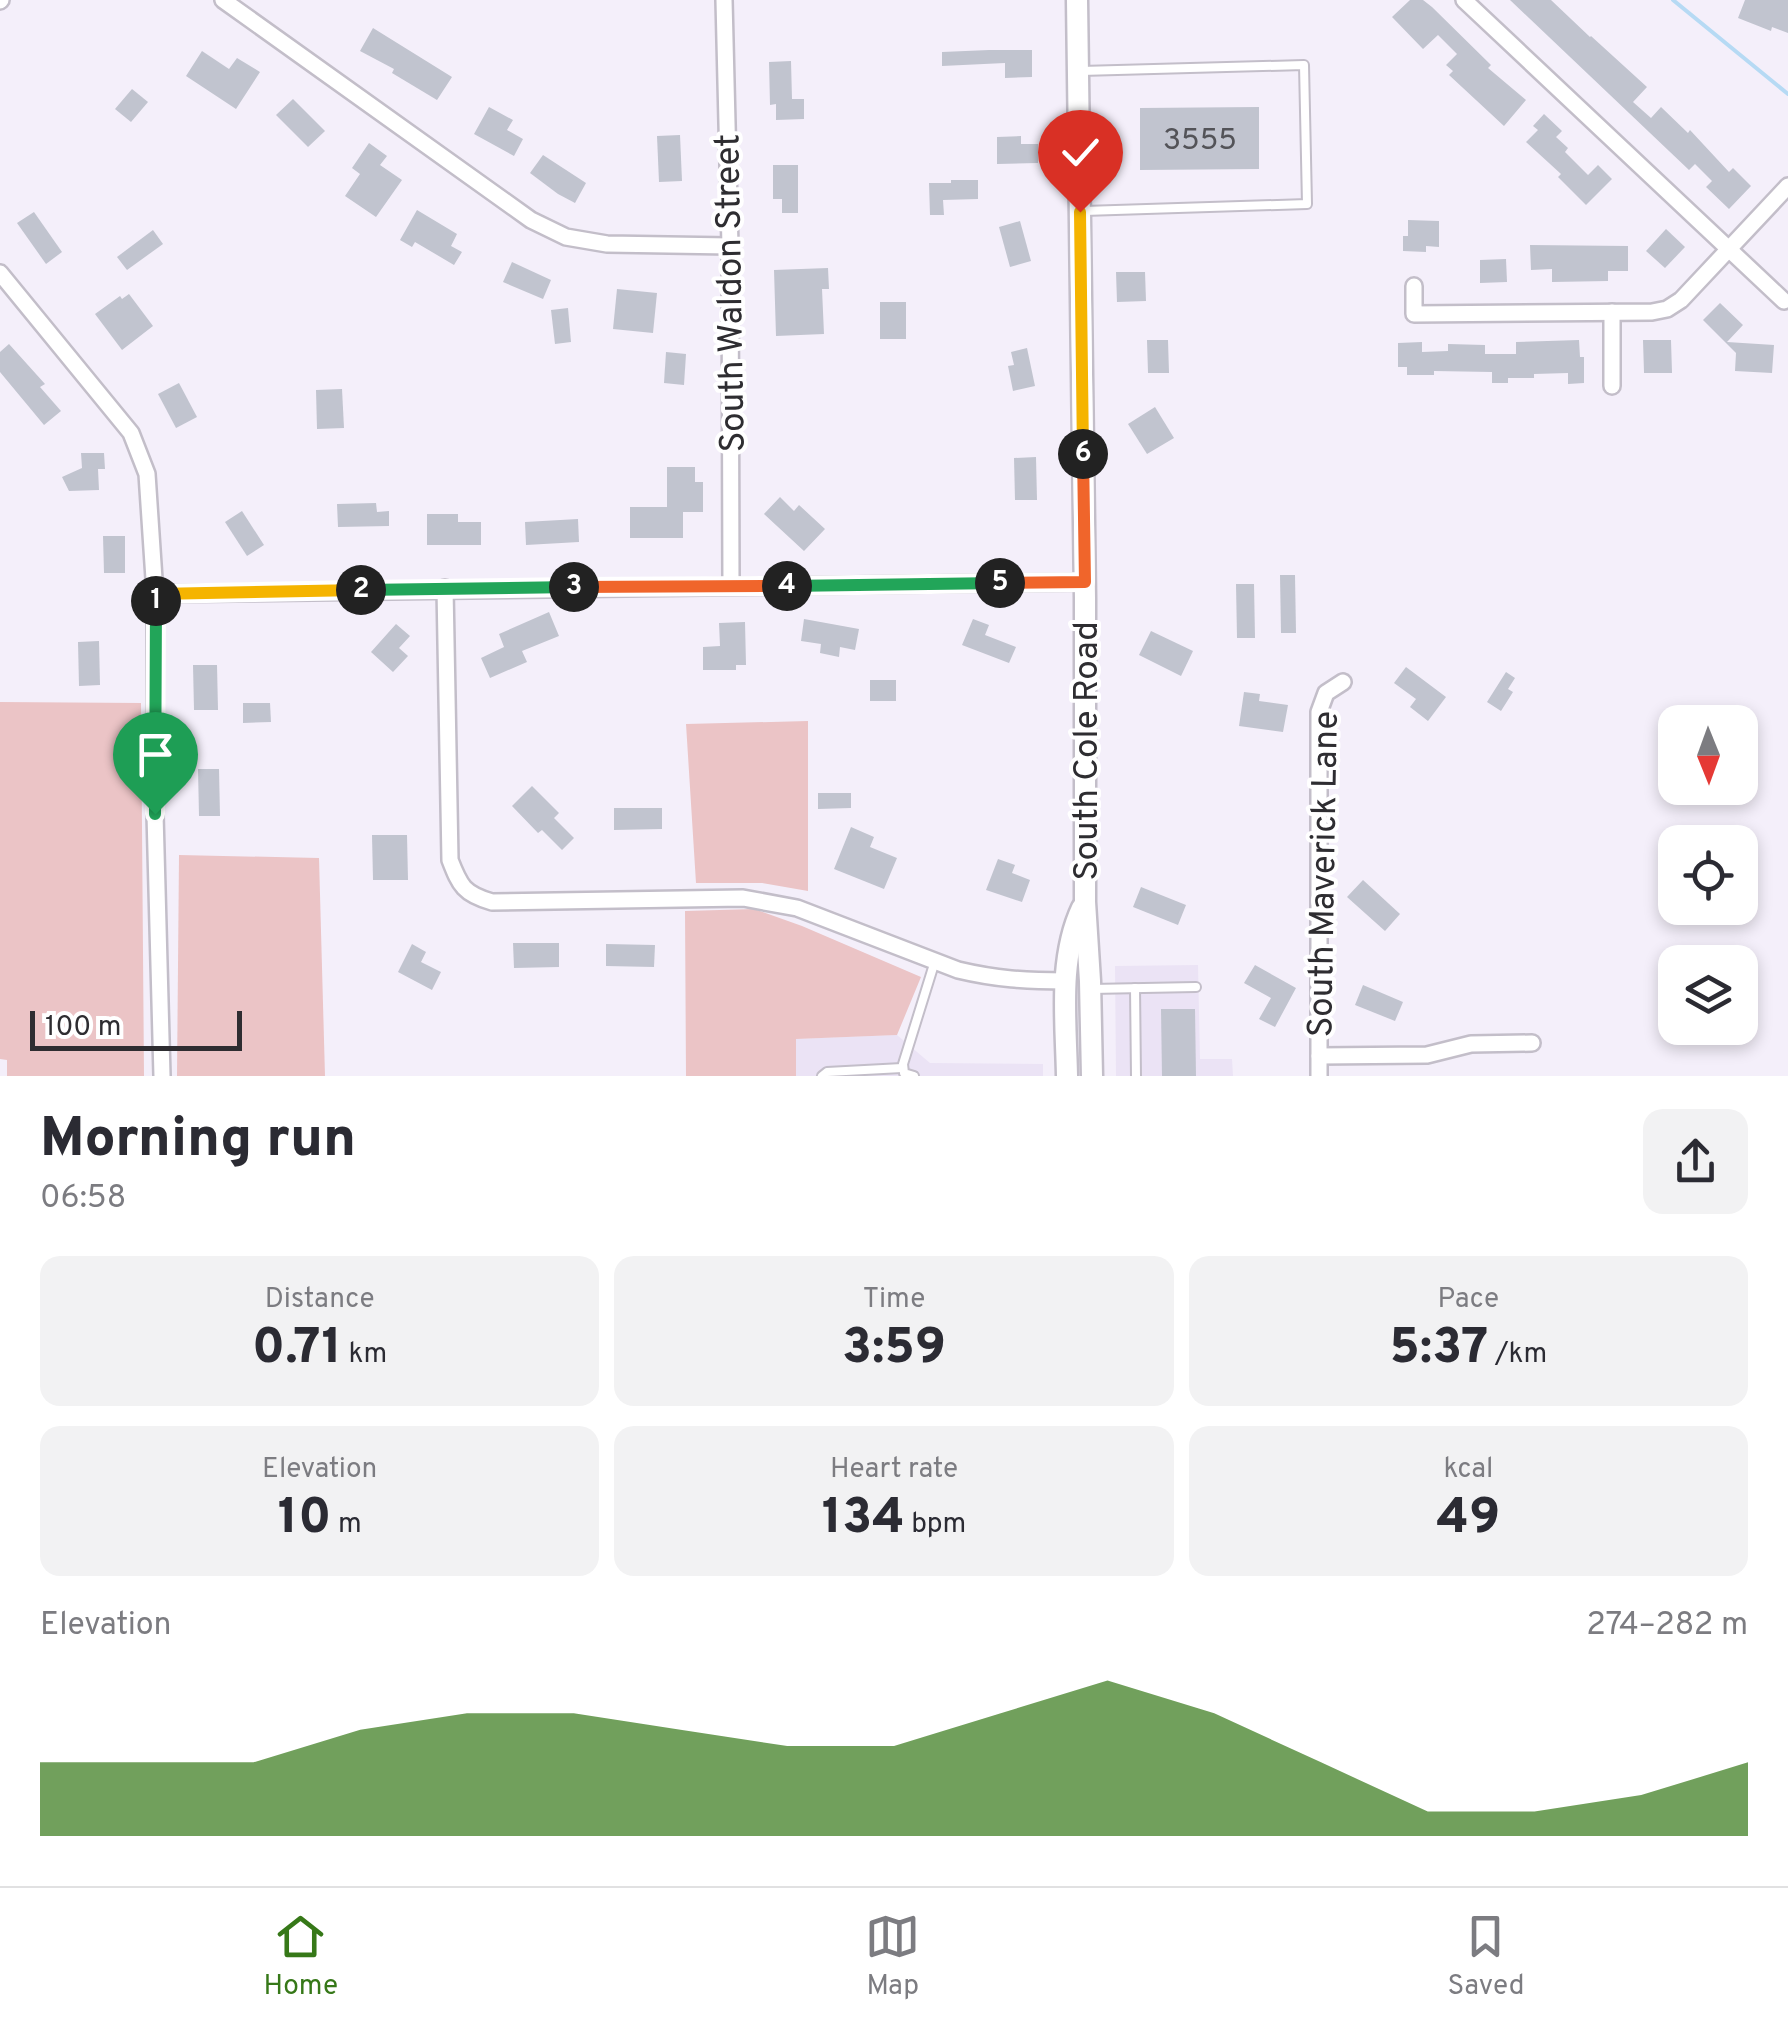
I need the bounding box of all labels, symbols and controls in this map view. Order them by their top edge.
pin [1038,110,1123,213]
house number: 3555 [1163,123,1237,160]
icon: check [1053,125,1108,180]
street label: South Waldon Street [707,133,757,453]
pin: 6 [1058,429,1108,479]
text: 6 [1074,436,1092,472]
pin: 5 [975,558,1025,608]
pin: 4 [762,561,812,611]
pin: 3 [549,562,599,612]
pin: 2 [336,565,386,615]
text: 5 [991,565,1009,601]
text: 4 [778,568,796,604]
text: 3 [566,569,582,605]
text: 2 [352,572,370,608]
pin: 1 [131,576,181,626]
text: 1 [150,583,162,619]
street label: South Cole Road [1066,621,1110,881]
north arrow [1658,705,1758,805]
map controls [1658,705,1758,1045]
street label: South Maverick Lane [1300,710,1350,1038]
pin [113,712,198,815]
icon: arrive [128,727,183,782]
button: locate [1658,825,1758,925]
button: layers [1658,945,1758,1045]
scale bar [30,1006,242,1050]
text: 100 m [45,1010,121,1046]
text: Morning run [40,1106,356,1176]
button: share [1643,1109,1748,1214]
text: 06:58 [40,1179,126,1219]
text: Distance [265,1282,375,1318]
text: Time [863,1282,925,1318]
text: Pace [1438,1282,1499,1318]
text: 0.71 [252,1318,342,1381]
text: 3:59 [842,1318,946,1381]
text: 5:37 [1389,1318,1488,1381]
text: km [342,1337,387,1373]
text: /km [1488,1337,1547,1373]
text: Elevation [262,1452,377,1488]
text: Heart rate [830,1452,958,1488]
text: kcal [1443,1452,1493,1488]
text: 10 [278,1488,331,1551]
text: 134 [822,1488,905,1551]
text: 49 [1436,1488,1500,1551]
text: m [331,1507,362,1543]
text: bpm [905,1507,966,1543]
text: Elevation [40,1606,172,1646]
text: 274–282 m [1586,1606,1748,1646]
tab: Home [264,1909,338,2005]
tab: Map [865,1909,920,2005]
tab: Saved [1447,1909,1524,2005]

